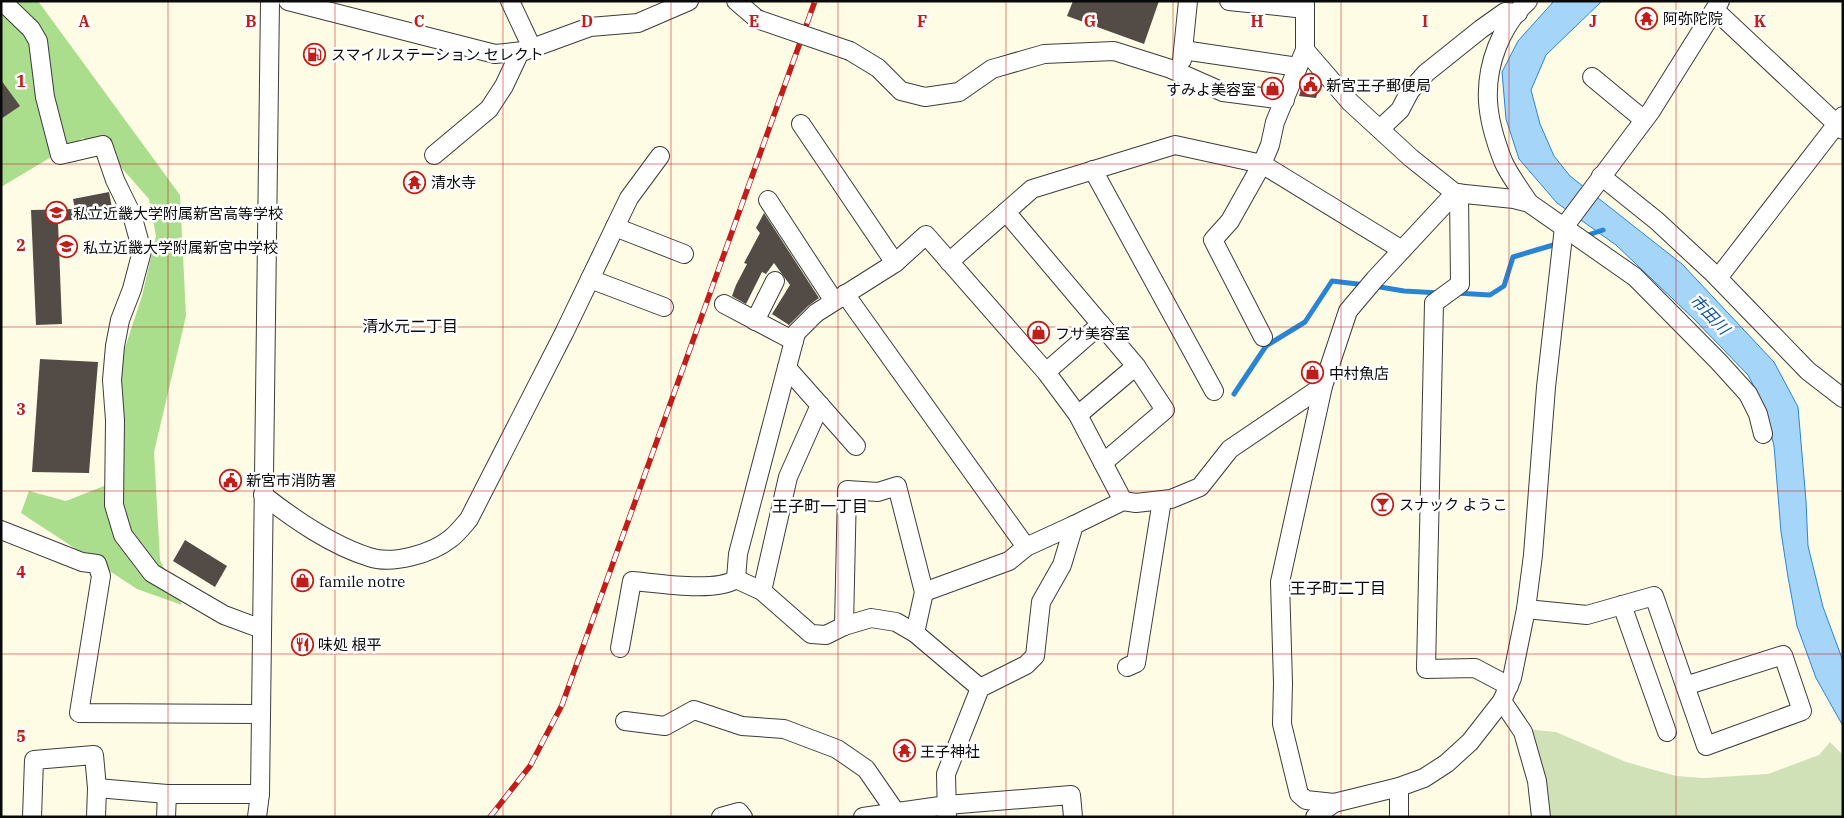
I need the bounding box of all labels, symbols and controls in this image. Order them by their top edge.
temple icon: 阿弥陀院 [1635,6,1659,30]
place label: 阿弥陀院 [1663,9,1723,28]
text: A [78,11,90,31]
text: B [245,11,257,31]
text: C [414,11,424,31]
text: D [581,11,593,31]
text: E [749,11,759,31]
text: F [917,11,927,31]
text: G [1084,11,1096,31]
text: H [1251,11,1264,31]
text: I [1422,11,1428,31]
text: J [1589,11,1597,31]
text: K [1754,11,1767,31]
fuel station icon: スマイルステーション セレクト [303,42,327,66]
place label: スマイルステーション セレクト [331,45,544,64]
text: 1 [16,71,26,91]
public building icon: 新宮王子郵便局 [1298,73,1322,97]
place label: 新宮王子郵便局 [1326,76,1431,95]
shop icon: すみよ美容室 [1260,77,1284,101]
place label: すみよ美容室 [1166,80,1256,99]
temple icon: 清水寺 [403,170,427,194]
place label: 清水寺 [431,173,476,192]
school or university icon: 私立近畿大学附属新宮高等学校 [45,201,69,225]
place label: 私立近畿大学附属新宮高等学校 [73,204,283,223]
text: 2 [16,235,26,255]
school or university icon: 私立近畿大学附属新宮中学校 [55,235,79,259]
place label: 私立近畿大学附属新宮中学校 [83,238,278,257]
water label: 市田川 [1686,290,1735,340]
district label: 清水元二丁目 [362,316,458,336]
shop icon: フサ美容室 [1027,321,1051,345]
place label: フサ美容室 [1055,324,1130,343]
shop icon: 中村魚店 [1301,361,1325,385]
place label: 中村魚店 [1329,364,1389,383]
text: 3 [16,399,26,419]
public building icon: 新宮市消防署 [218,468,242,492]
place label: 新宮市消防署 [246,471,336,490]
bar icon: スナック ようこ [1371,492,1395,516]
place label: スナック ようこ [1399,495,1507,514]
district label: 王子町一丁目 [772,496,868,516]
text: 4 [16,562,26,582]
shop icon: famile notre [291,569,315,593]
place label: famile notre [319,572,405,591]
district label: 王子町二丁目 [1290,578,1386,598]
restaurant icon: 味処 根平 [290,632,314,656]
place label: 味処 根平 [318,635,381,654]
text: 5 [16,726,26,746]
temple icon: 王子神社 [892,739,916,763]
place label: 王子神社 [920,742,980,761]

